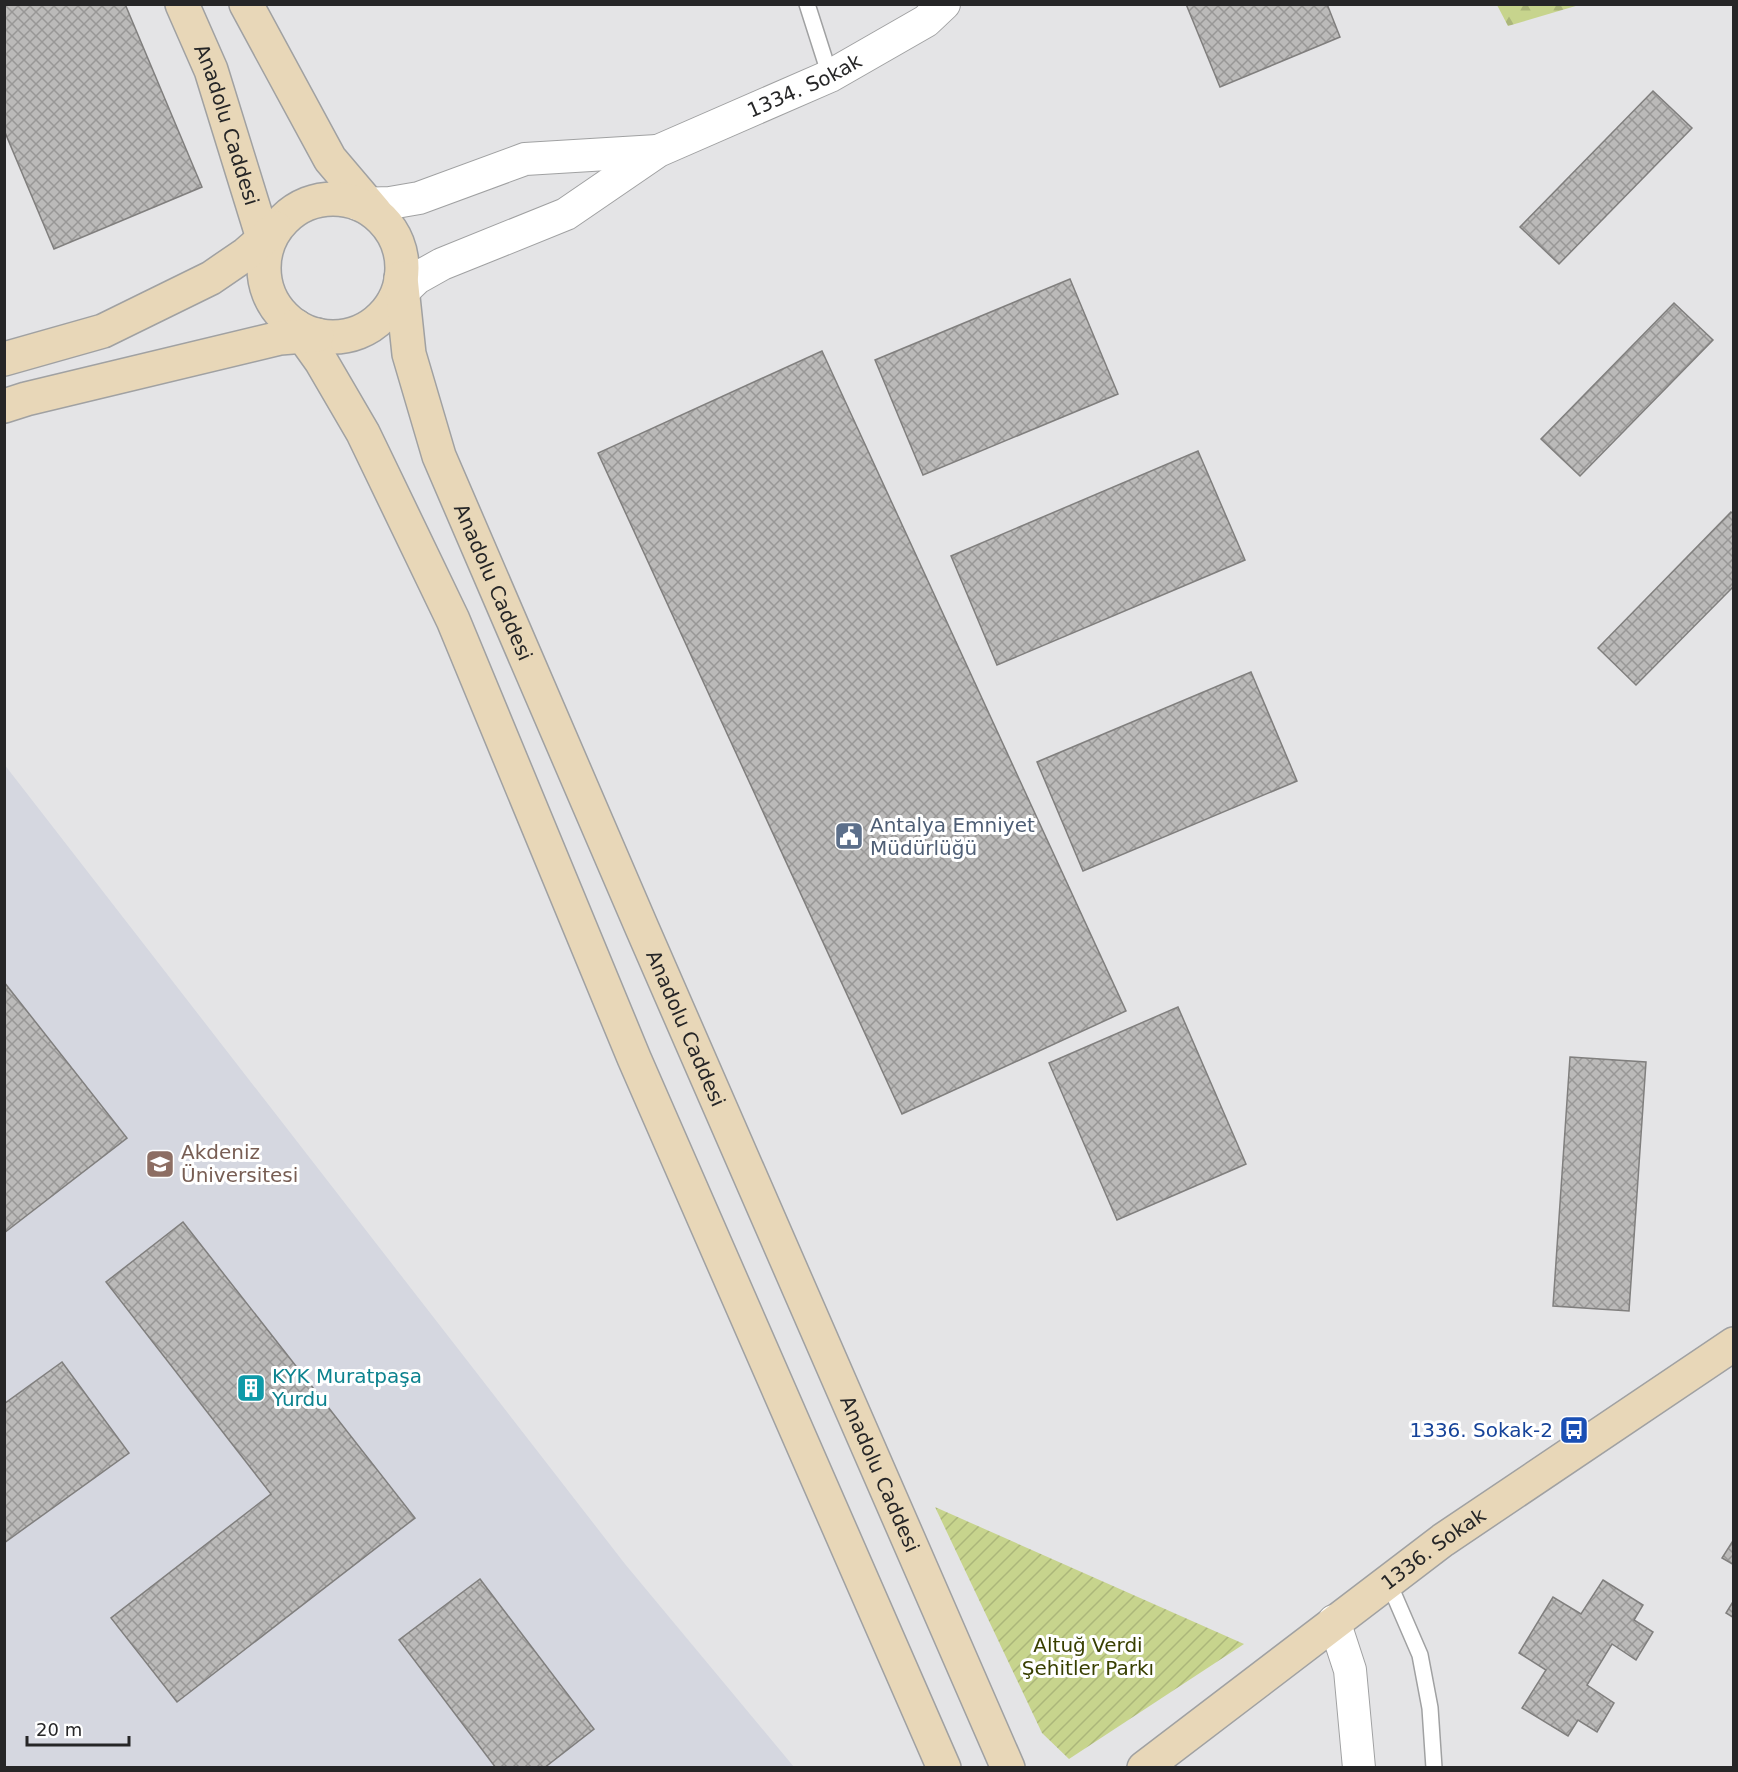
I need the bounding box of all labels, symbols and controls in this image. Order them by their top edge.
street label: Anadolu Caddesi [189,40,264,208]
street label: 1334. Sokak [743,48,866,123]
street label: Anadolu Caddesi [449,500,537,664]
place label: Antalya Emniyet Müdürlüğü [870,813,1035,860]
public building icon: Antalya Emniyet Müdürlüğü [833,820,865,852]
street label: Anadolu Caddesi [641,946,730,1110]
place label: Akdeniz Üniversitesi [181,1140,298,1187]
school or university icon: Akdeniz Üniversitesi [144,1148,176,1180]
place label: KYK Muratpaşa Yurdu [271,1364,422,1411]
building icon: KYK Muratpaşa Yurdu [235,1372,267,1404]
street label: Anadolu Caddesi [835,1392,924,1556]
bus stop icon: 1336. Sokak-2 [1558,1414,1590,1446]
place label: 1336. Sokak-2 [1409,1418,1553,1442]
street label: 1336. Sokak [1376,1503,1491,1595]
park label: Altuğ Verdi Şehitler Parkı [1022,1633,1154,1680]
scale bar [27,1709,129,1747]
text: 20 m [36,1719,82,1740]

